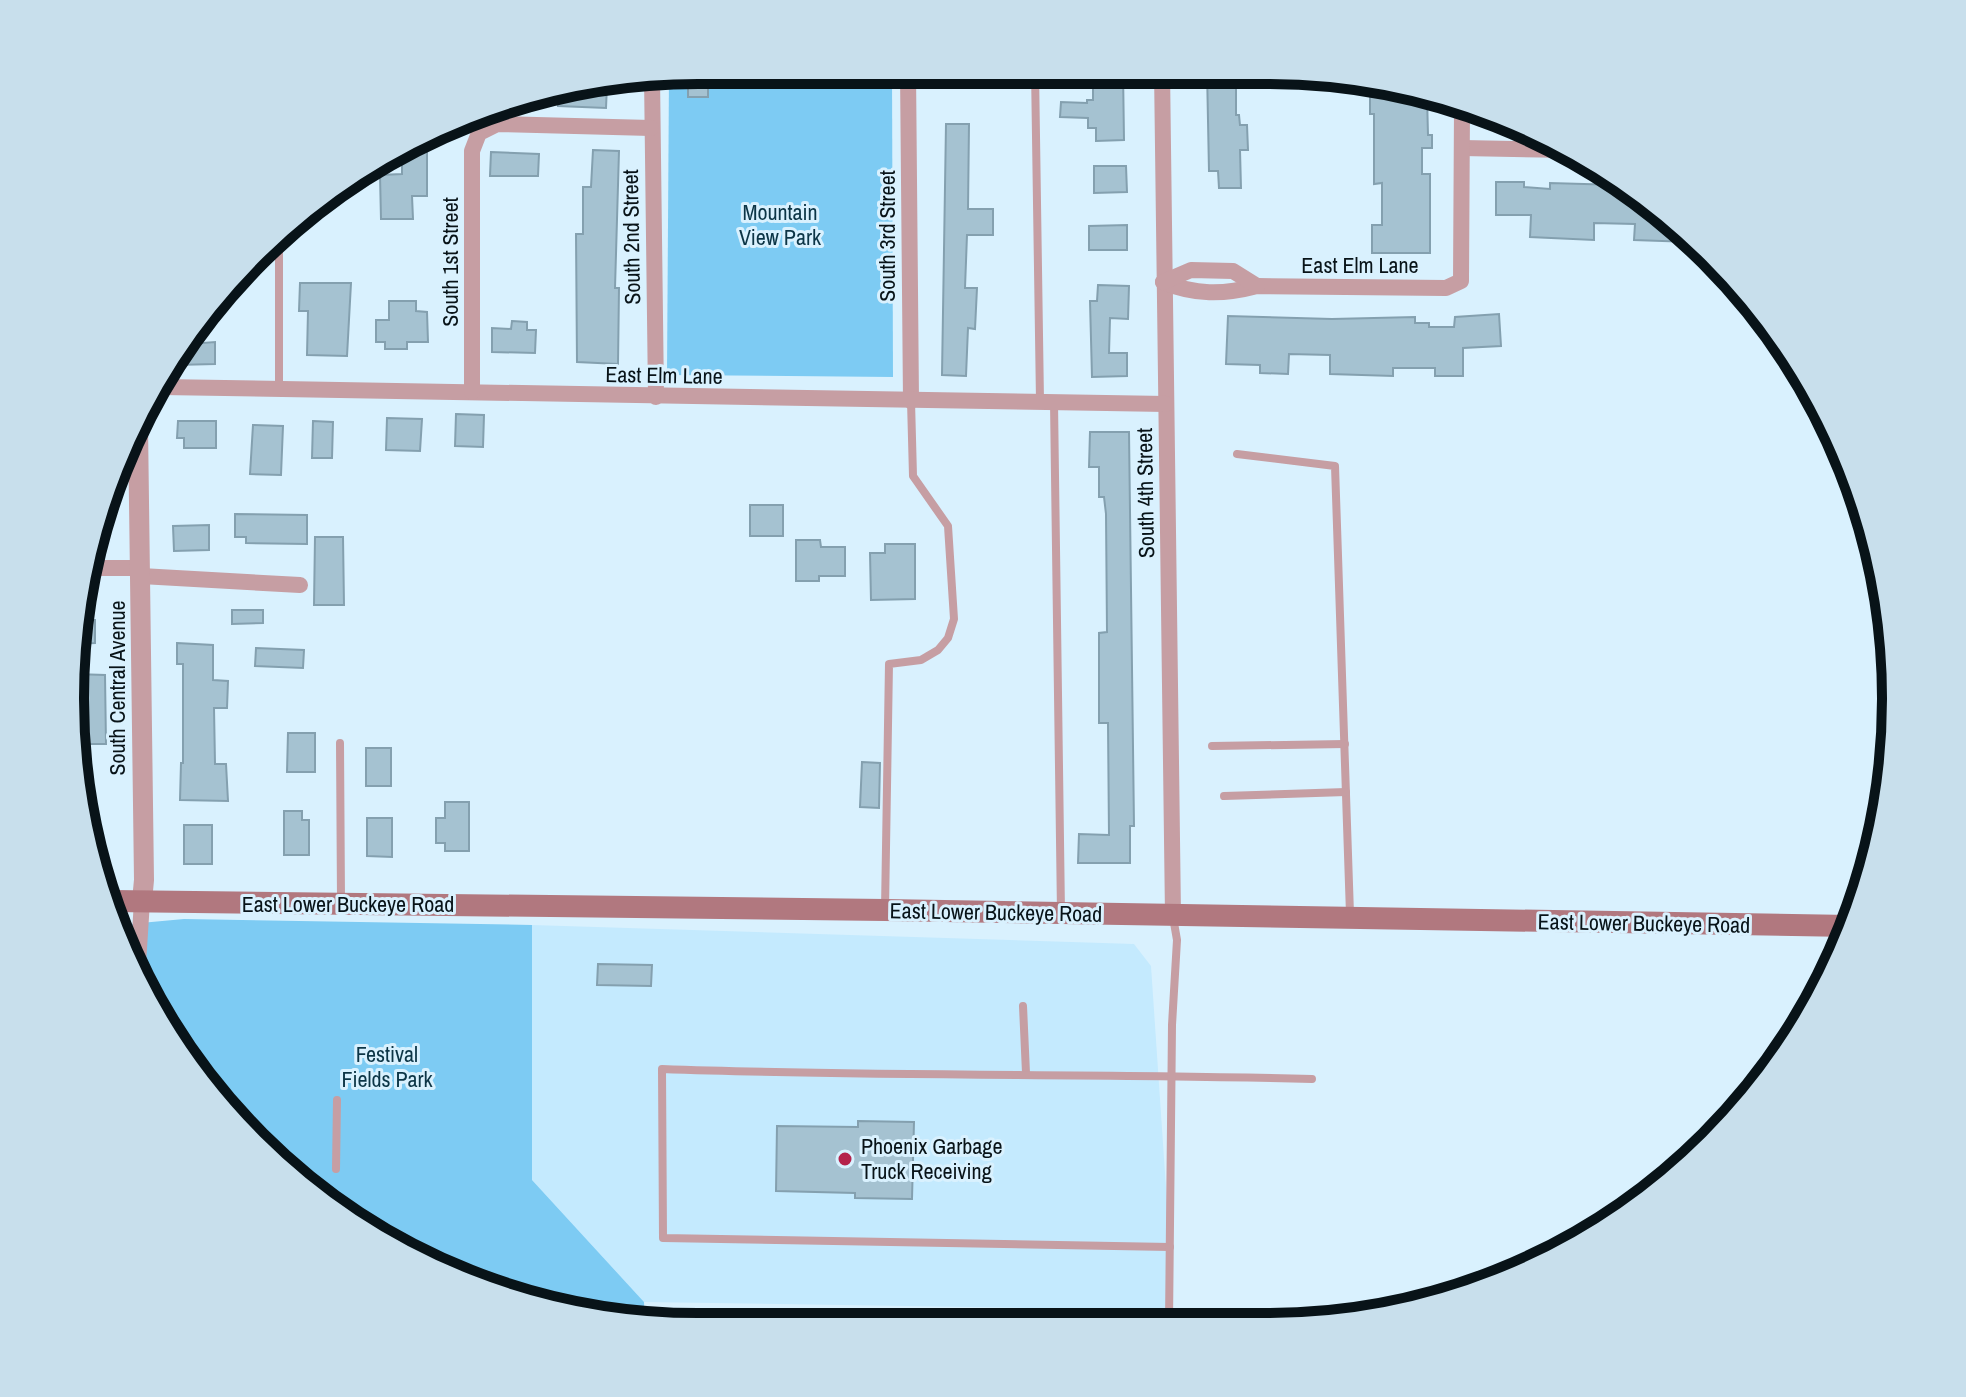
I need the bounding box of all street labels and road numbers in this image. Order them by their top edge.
street label: South 2nd Street [615,169,647,305]
street label: South 3rd Street [872,170,902,302]
street label: South 1st Street [435,197,465,327]
street label: East Elm Lane [1301,250,1419,280]
street label: East Elm Lane [605,359,723,391]
street label: South 4th Street [1129,428,1161,558]
street label: South Central Avenue [102,600,132,776]
street label: East Lower Buckeye Road [242,889,454,919]
street label: East Lower Buckeye Road [889,895,1103,929]
street label: East Lower Buckeye Road [1537,906,1751,940]

